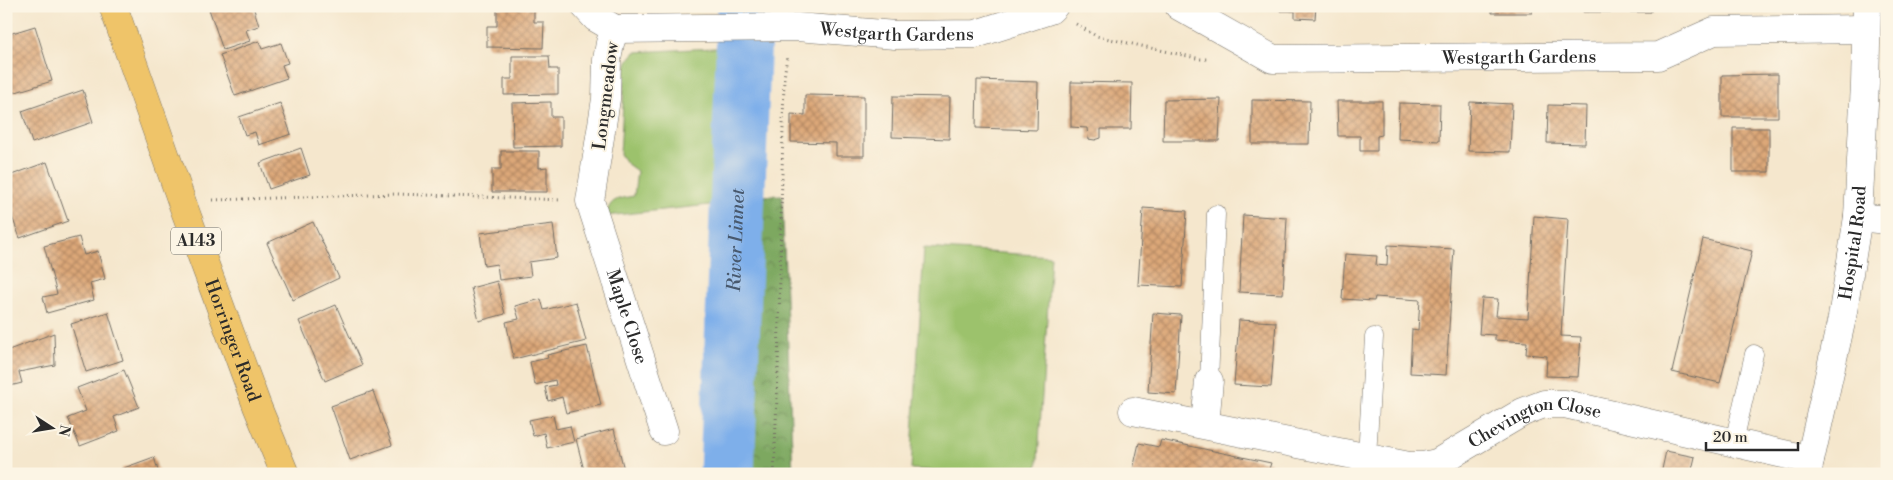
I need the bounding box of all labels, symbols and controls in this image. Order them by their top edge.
street label: Westgarth Gardens [818,17,974,47]
street label: Longmeadow [588,40,624,151]
street label: Westgarth Gardens [1441,45,1596,69]
street label: Hospital Road [1834,184,1871,301]
water label: River Linnet [722,187,750,293]
road number: A143 [171,228,221,255]
street label: Maple Close [601,266,653,367]
street label: Horringer Road [200,276,266,405]
street label: Chevington Close [1464,393,1604,454]
north arrow [28,402,78,452]
scale bar [1706,420,1798,452]
text: N [54,423,74,438]
text: 20 m [1713,428,1748,447]

